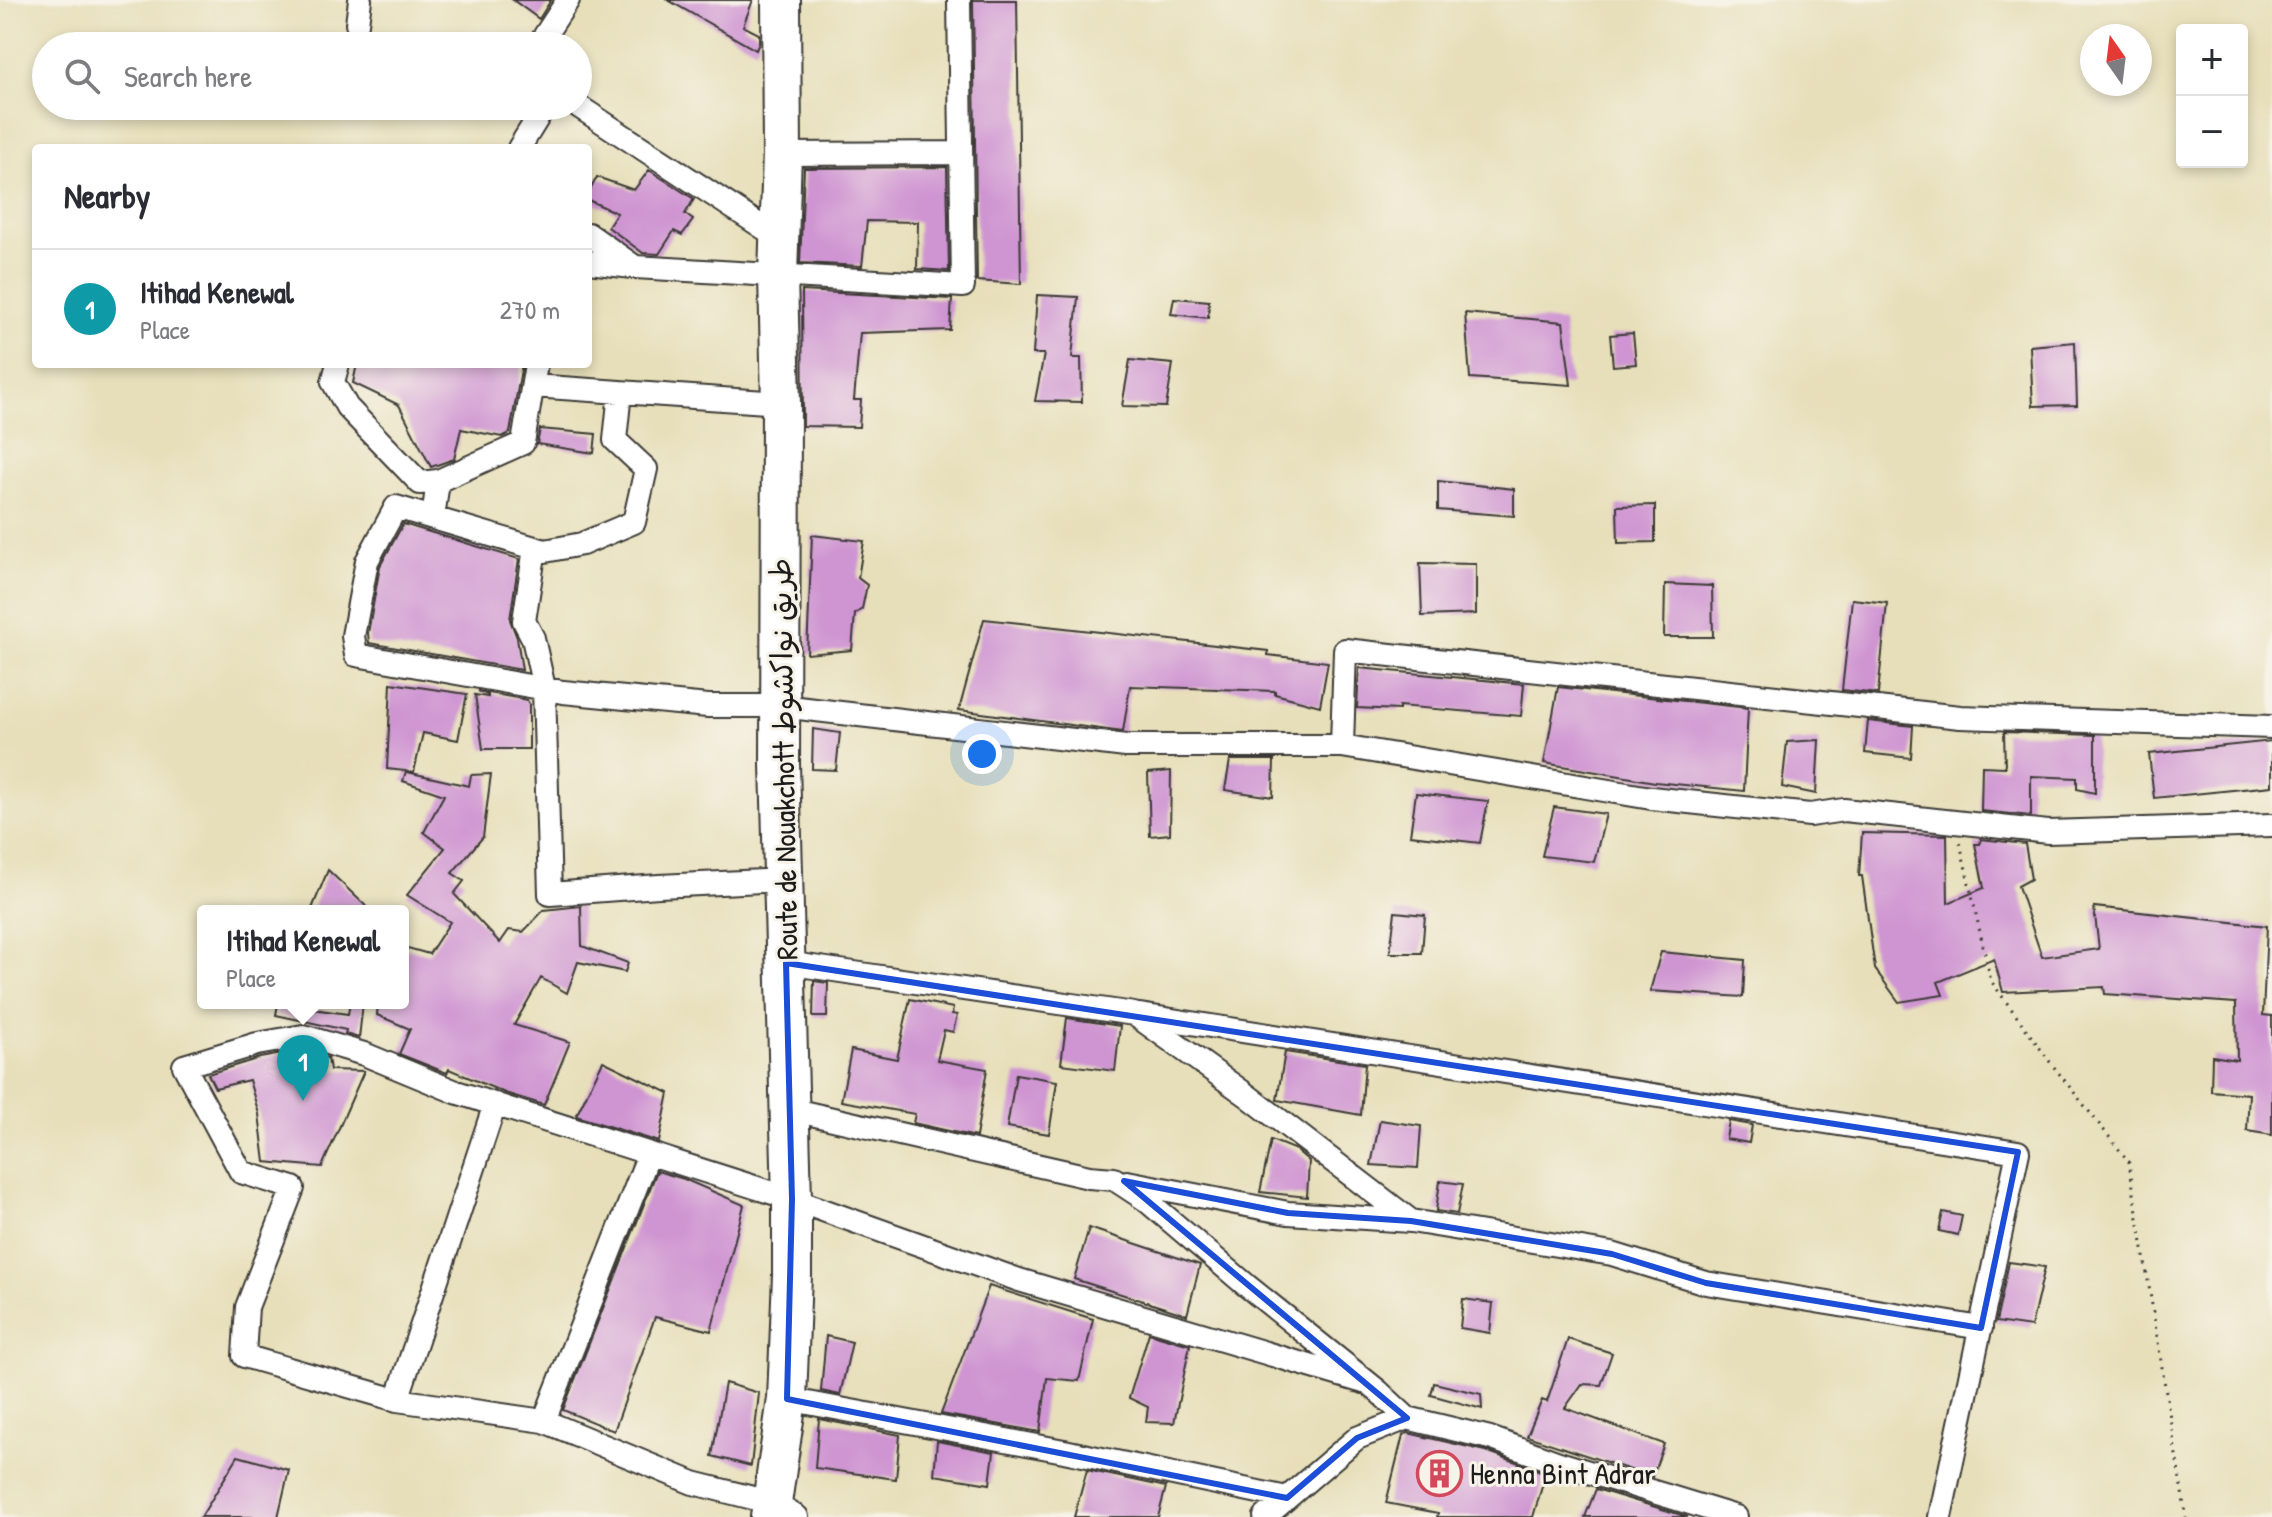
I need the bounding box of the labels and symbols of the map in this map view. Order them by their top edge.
north arrow [2080,24,2152,96]
street label: Route de Nouakchott طريق نواكشوط [759,558,808,960]
your location [962,734,1002,774]
pin: 1 [277,1035,329,1101]
building icon: Henna Bint Adrar [1415,1450,1463,1498]
place label: Henna Bint Adrar [1470,1453,1656,1493]

